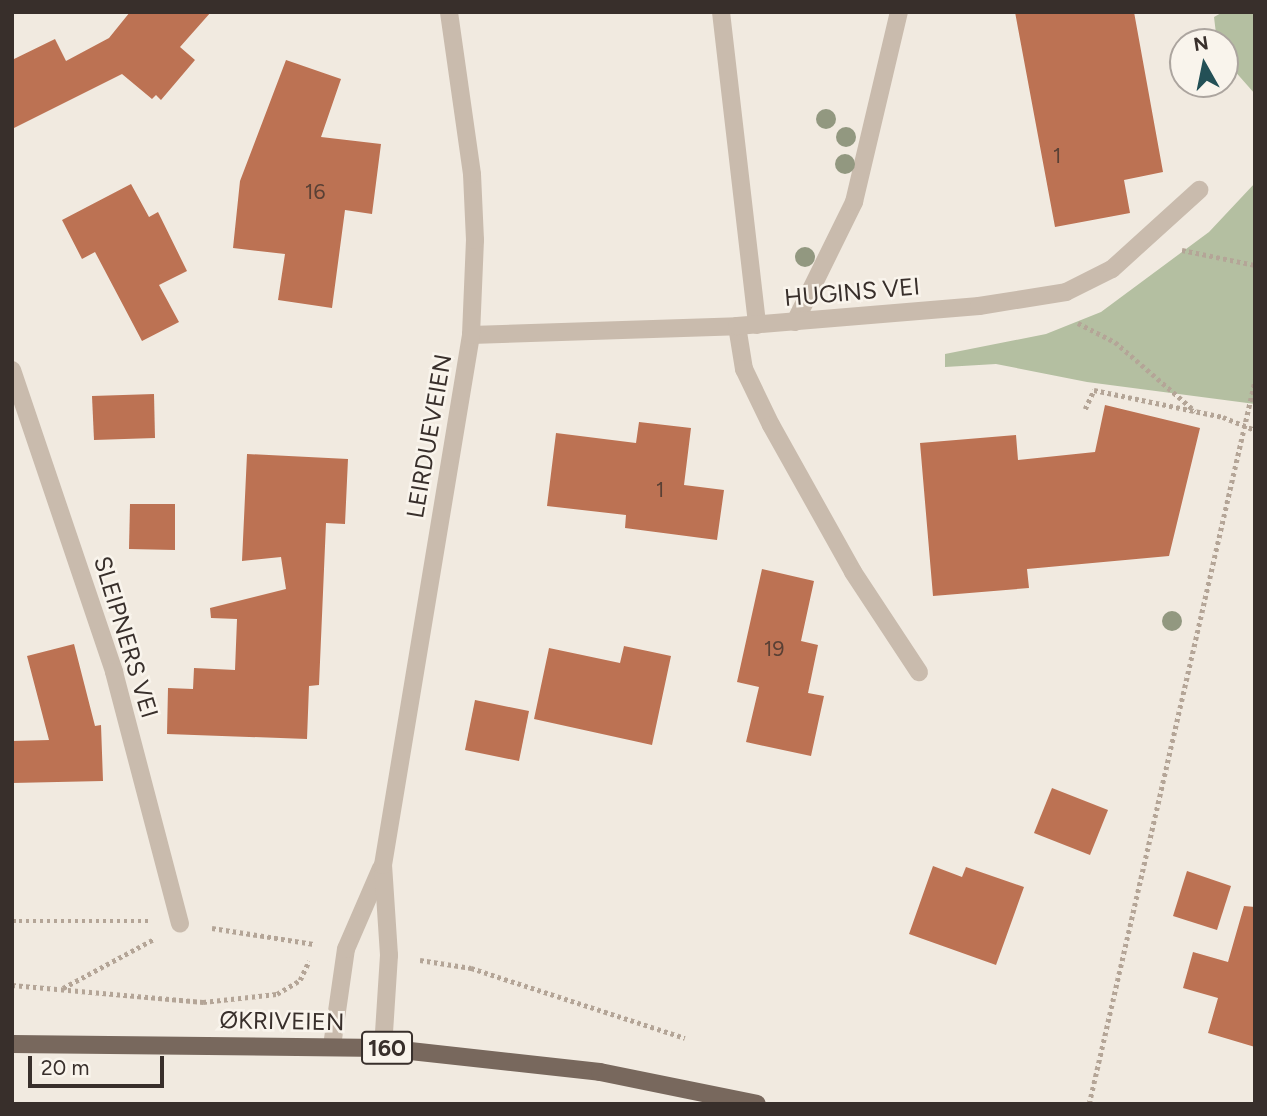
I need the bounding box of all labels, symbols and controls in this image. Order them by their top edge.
north arrow [1169,28,1239,98]
text: N [1192,31,1210,56]
house number: 1 [1053,143,1061,169]
house number: 16 [305,179,325,205]
street label: HUGINS VEI [783,272,921,312]
street label: LEIRDUEVEIEN [400,352,458,520]
house number: 1 [656,477,664,503]
street label: SLEIPNERS VEI [88,553,164,721]
house number: 19 [764,636,784,662]
street label: ØKRIVEIEN [219,1006,345,1036]
road number: 160 [361,1028,413,1068]
scale bar [32,1042,168,1086]
text: 20 m [41,1055,89,1080]

